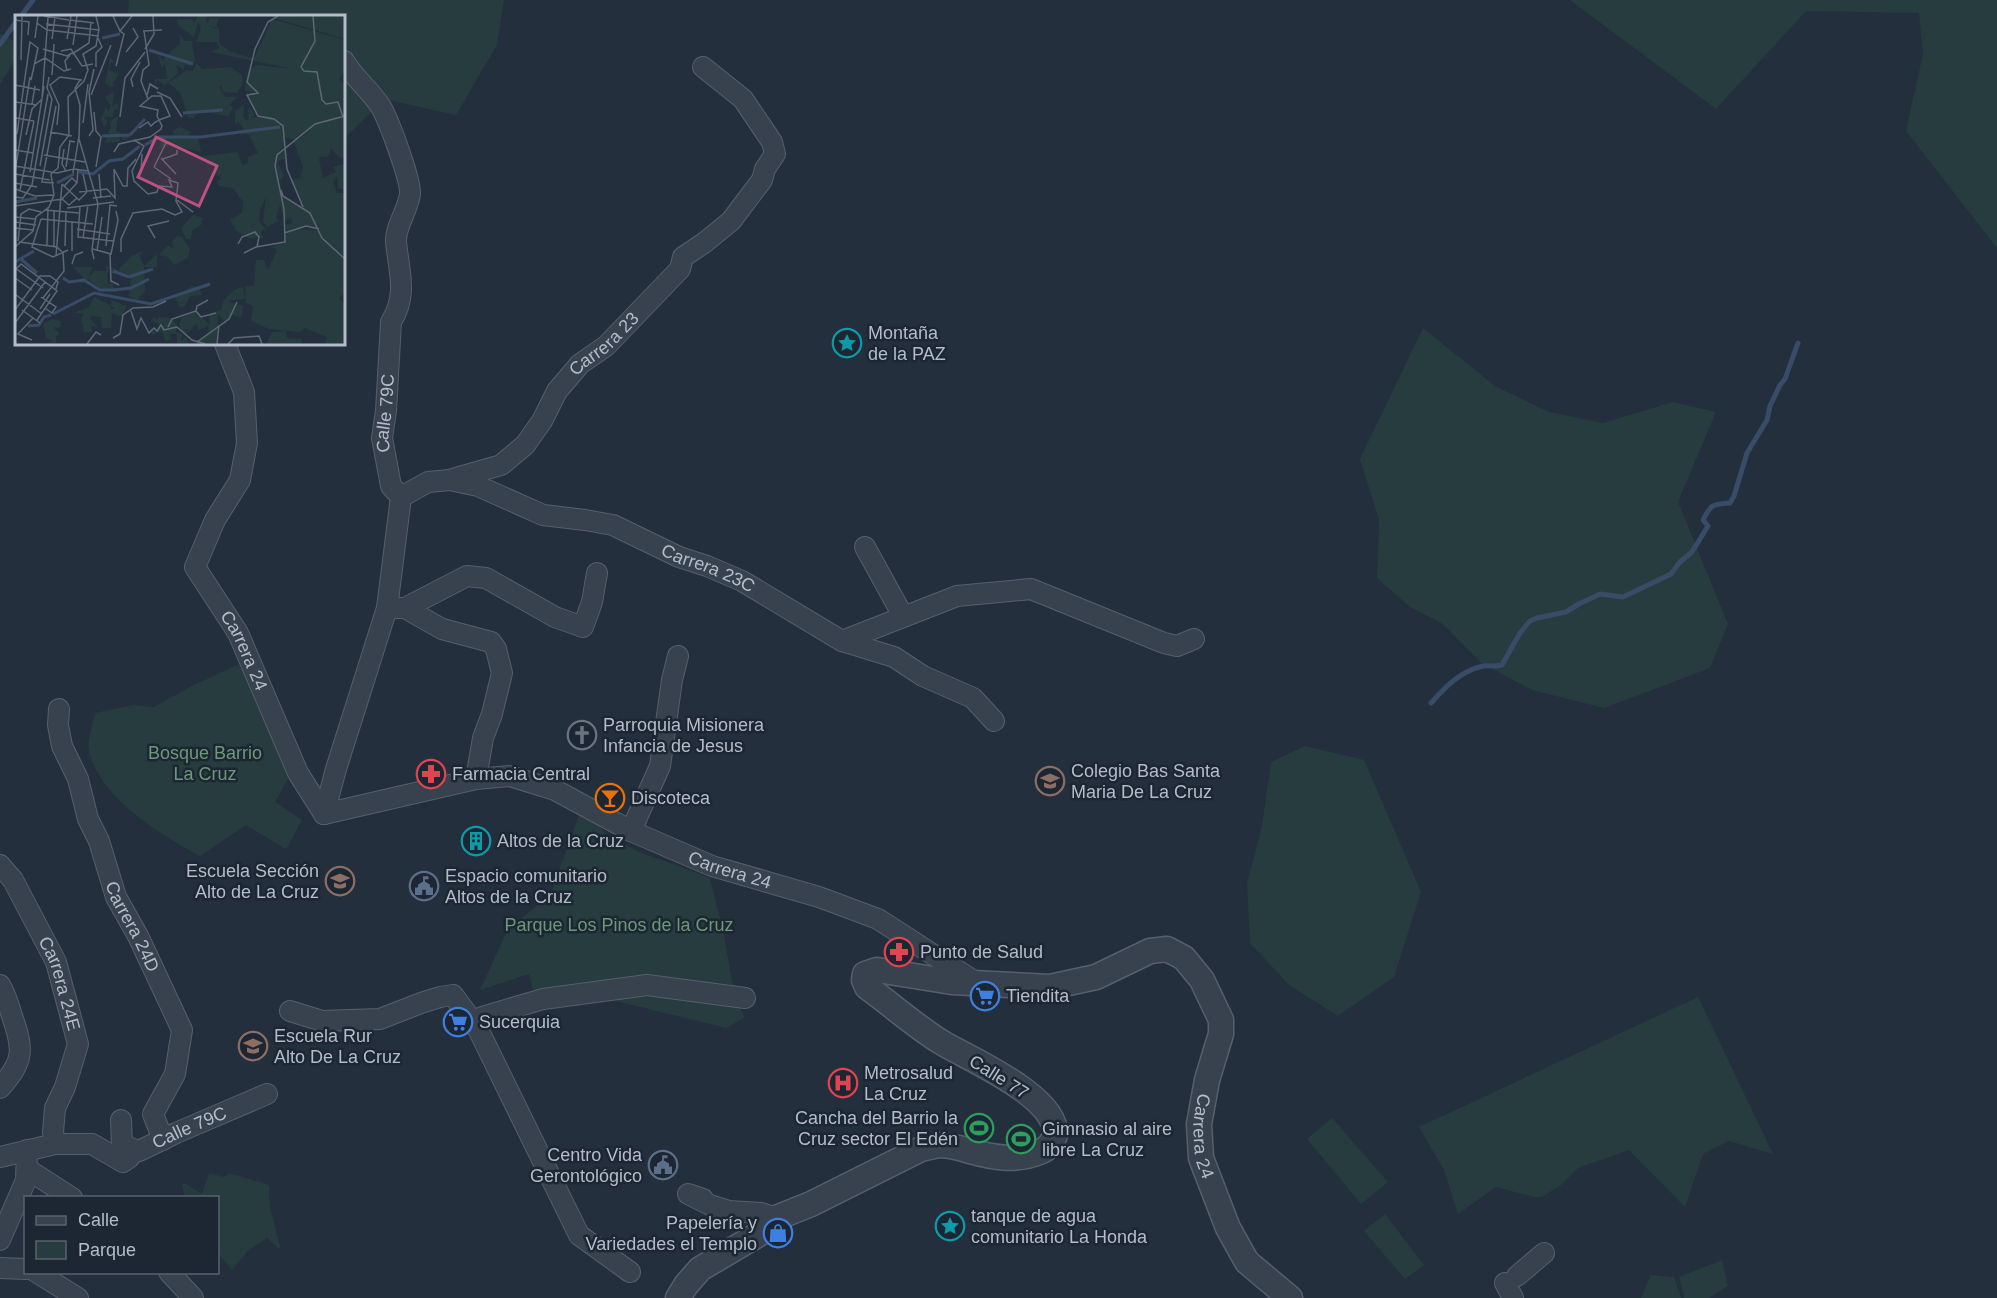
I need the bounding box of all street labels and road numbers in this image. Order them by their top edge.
street label: Carrera 23 [565,308,643,379]
street label: Calle 79C [372,373,398,454]
street label: Carrera 23C [658,540,758,596]
street label: Carrera 24 [216,607,271,694]
street label: Carrera 24 [685,847,774,893]
street label: Carrera 24D [102,879,163,975]
street label: Carrera 24E [34,933,84,1033]
street label: Calle 77 [966,1051,1032,1103]
street label: Carrera 24 [1189,1092,1218,1181]
street label: Calle 79C [149,1103,230,1153]

